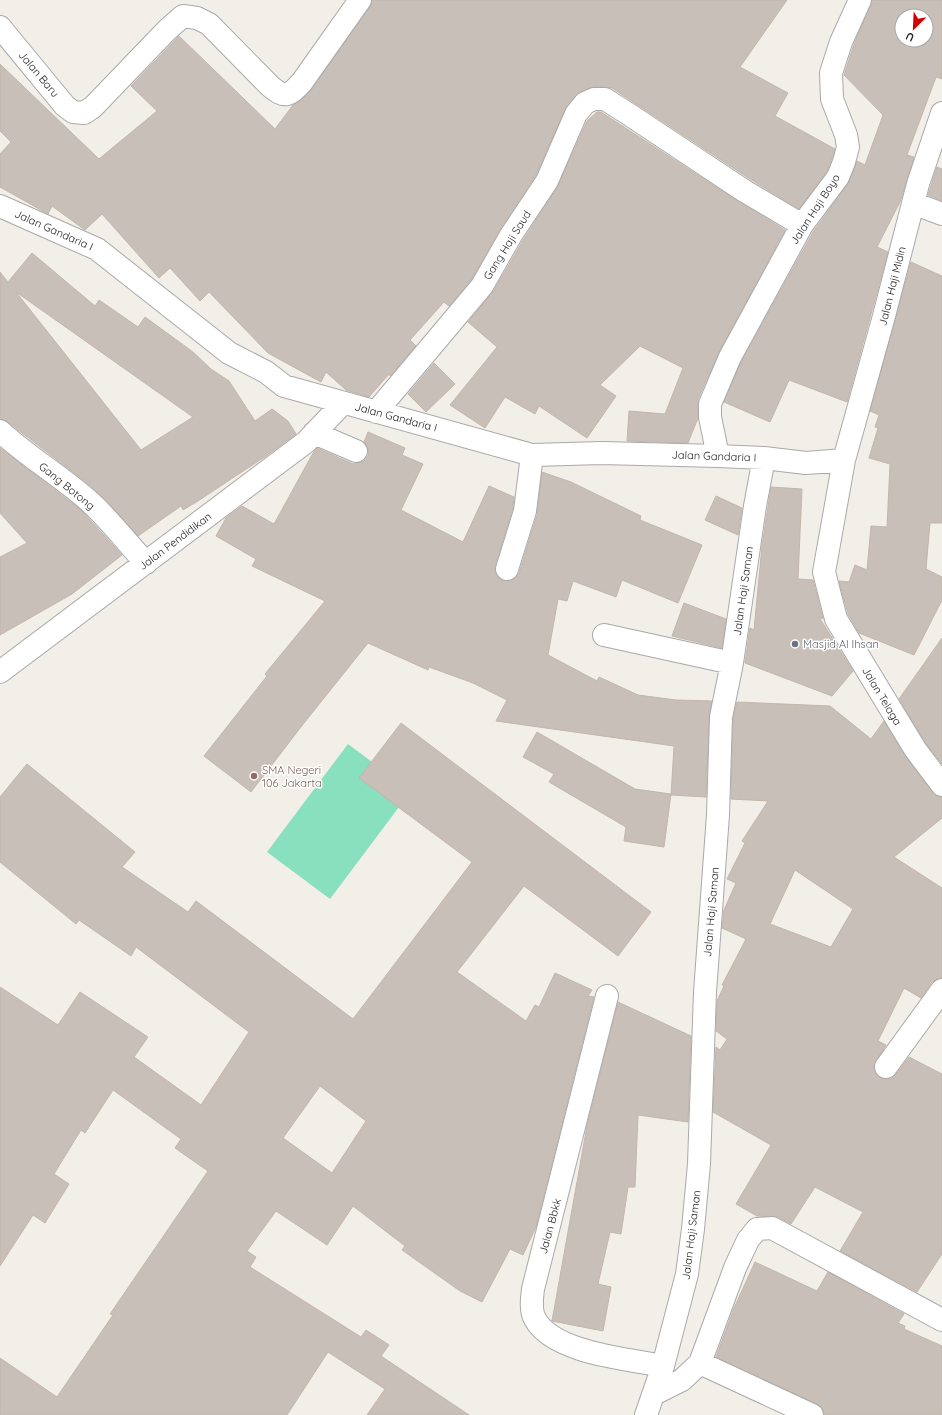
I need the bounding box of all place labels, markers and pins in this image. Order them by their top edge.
place label: Masjid Al Ihsan [803,637,879,651]
marker: Masjid Al Ihsan [790,639,800,649]
place label: SMA Negeri 106 Jakarta [262,763,322,790]
marker: SMA Negeri 106 Jakarta [249,771,259,781]

